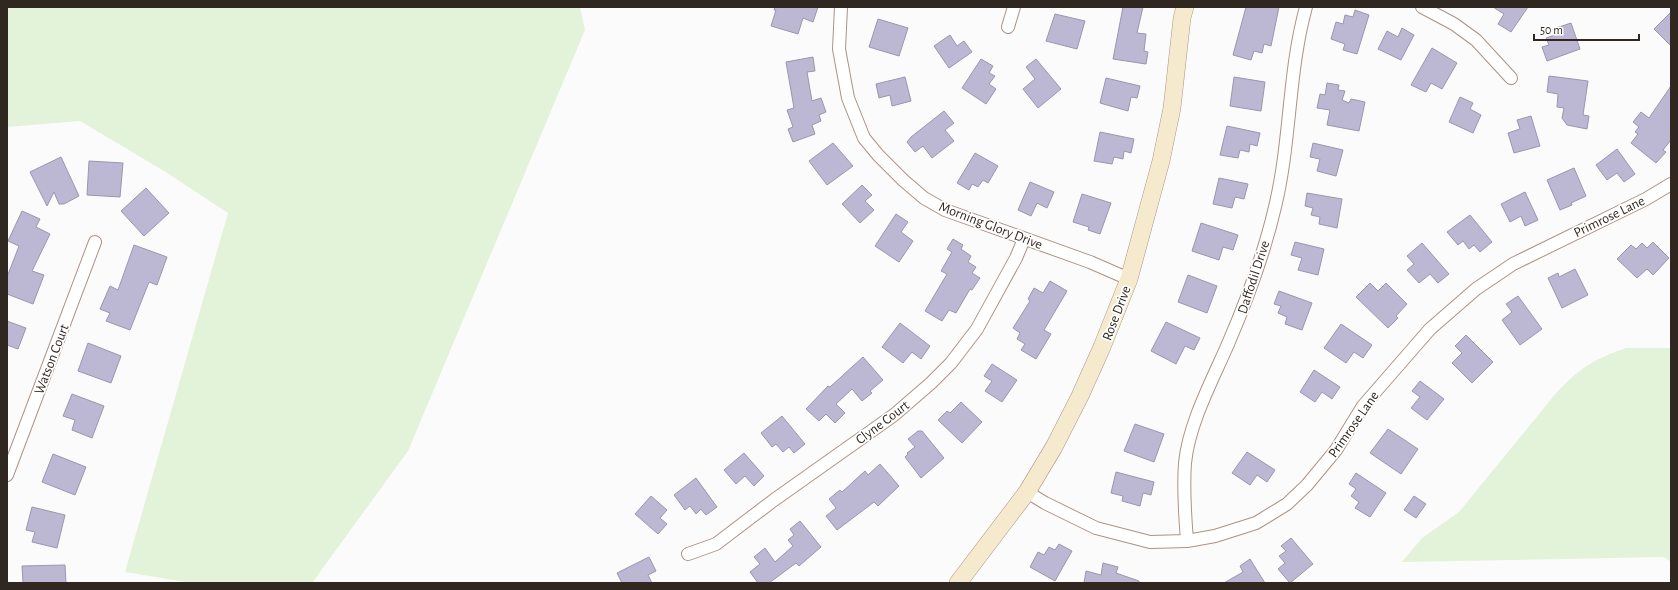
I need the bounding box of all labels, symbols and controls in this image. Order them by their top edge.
scale bar [1534,16,1639,42]
text: 50 m [1540,24,1563,36]
street label: Primrose Lane [1572,194,1647,240]
street label: Morning Glory Drive [937,200,1044,252]
street label: Daffodil Drive [1236,239,1272,316]
street label: Rose Drive [1100,284,1134,343]
street label: Watson Court [32,322,72,396]
street label: Primrose Lane [1326,389,1382,460]
street label: Clyne Court [853,398,912,447]

